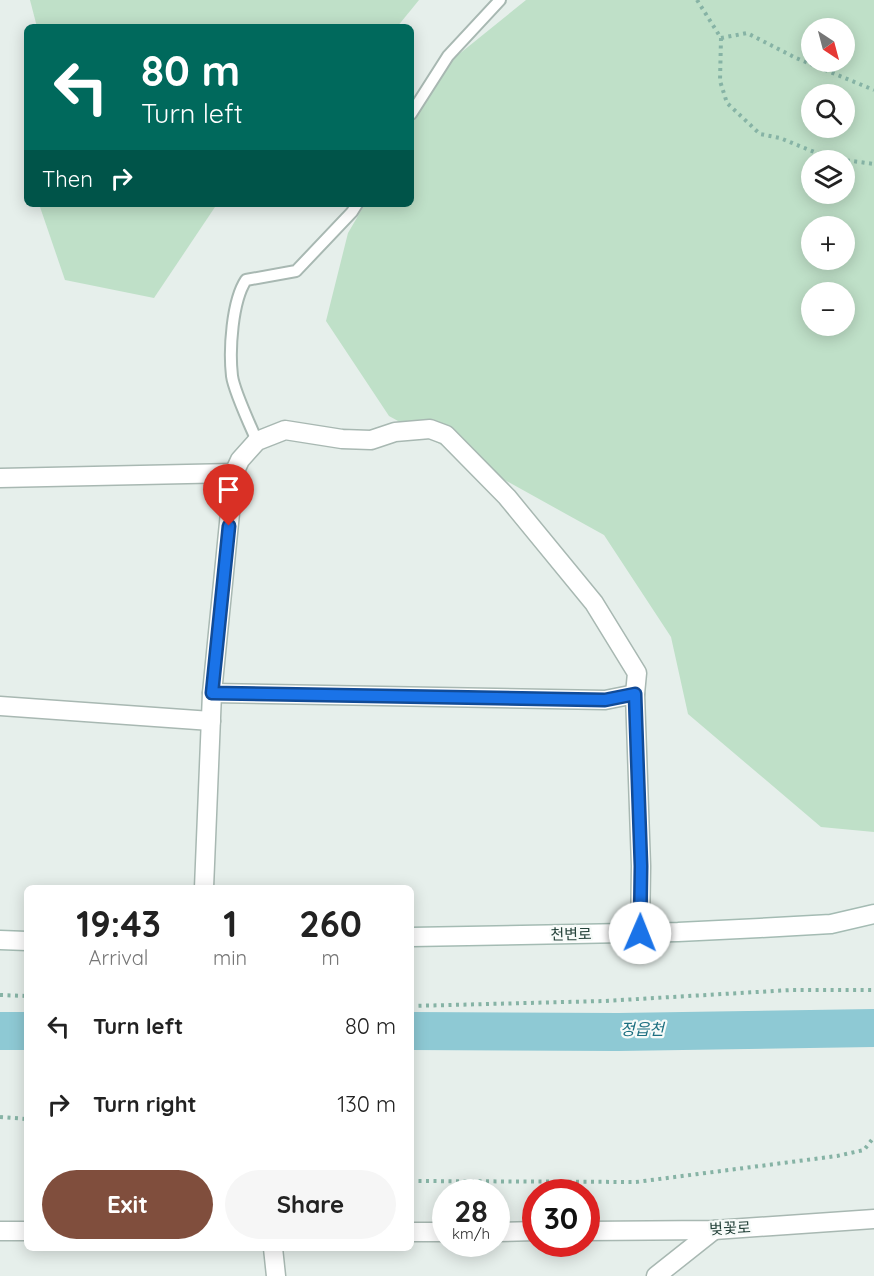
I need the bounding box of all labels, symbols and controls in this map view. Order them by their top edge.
north arrow [801,18,855,72]
map controls [801,18,855,336]
text: 80 m [141,44,240,97]
icon: left [42,48,120,126]
button: search [801,84,855,138]
text: Turn left [141,96,243,130]
button: layers [801,150,855,204]
icon: right [105,162,138,195]
text: Then [42,165,93,193]
button: + [801,216,855,270]
button: − [801,282,855,336]
pin [203,464,254,526]
icon: arrive [212,473,245,506]
text: 19:43 [76,901,161,946]
text: 1 [223,901,237,946]
text: 260 [299,901,362,946]
position arrow [608,901,672,965]
street label: 천변로 [550,924,592,944]
text: Arrival [89,945,148,970]
text: min [213,945,247,970]
text: m [321,945,340,970]
icon: left [42,1010,75,1043]
text: Turn left [93,1012,183,1040]
text: 80 m [345,1012,396,1040]
water label: 정읍천 [620,1019,666,1039]
icon: right [42,1088,75,1121]
text: Turn right [93,1090,197,1118]
text: 130 m [337,1090,396,1118]
button: Exit [42,1170,213,1239]
button: Share [225,1170,396,1239]
speed limit sign: 30 [522,1179,600,1257]
text: 28 [454,1192,488,1230]
street label: 벚꽃로 [709,1217,751,1239]
text: km/h [452,1224,490,1243]

